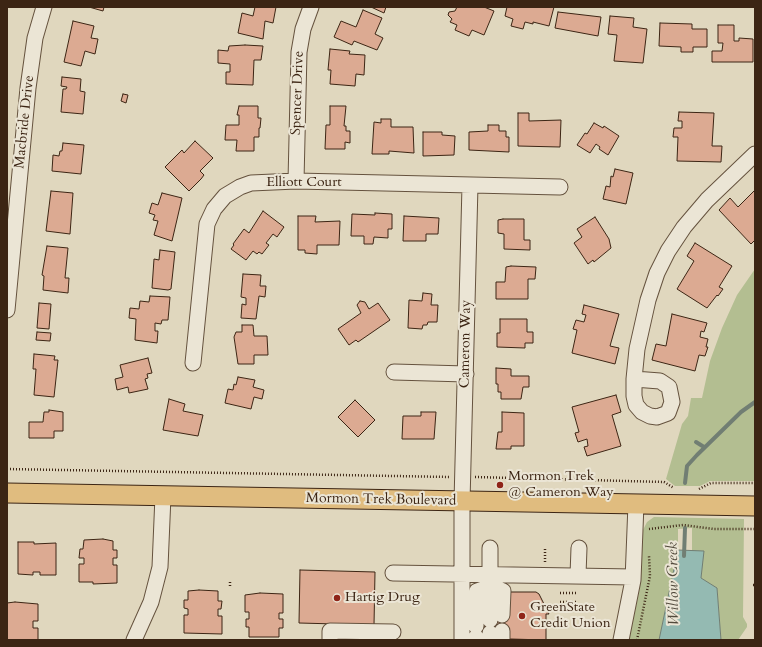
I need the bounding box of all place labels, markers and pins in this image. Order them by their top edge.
place label: Mormon Trek @ Cameron Way [508,469,614,502]
marker: Mormon Trek @ Cameron Way [495,480,505,490]
place label: Hartig Drug [345,590,420,606]
marker: Hartig Drug [332,593,342,603]
place label: GreenState Credit Union [530,600,611,632]
marker: GreenState Credit Union [517,611,527,621]

